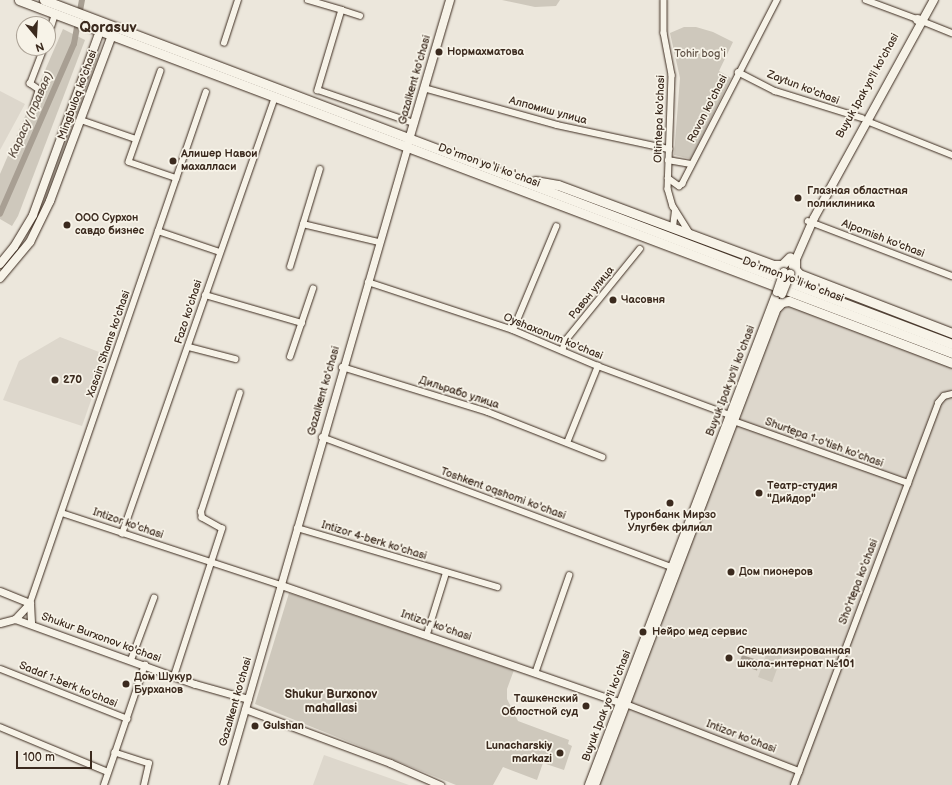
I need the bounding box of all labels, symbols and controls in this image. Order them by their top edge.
north arrow [16,16,56,56]
district label: Qorasuv [79,19,137,37]
street label: Buyuk Ipak yo'li ko'chasi [834,31,902,141]
street label: Gazalkent ko'chasi [396,34,434,126]
text: N [34,39,46,54]
place label: Нормахматова [447,45,524,59]
marker: Нормахматова [434,47,444,57]
park label: Tohir bog‘i [674,47,726,61]
street label: Mingbuloq ko'chasi [56,48,100,142]
street label: Zaytun ko'chasi [765,68,841,108]
water label: Карасу (правая) [6,70,56,160]
street label: Ravon ko'chasi [685,73,731,145]
street label: Oltintepa ko'chasi [652,75,668,163]
street label: Алпомиш улица [508,94,588,128]
street label: Do‘rmon yo‘li ko‘chasi [436,141,542,191]
place label: Алишер Навои махалласи [181,148,257,174]
marker: Алишер Навои махалласи [168,156,178,166]
place label: Глазная областная поликлиника [807,185,908,211]
marker: Глазная областная поликлиника [792,192,804,204]
place label: ООО Сурхон савдо бизнес [75,212,144,238]
street label: Alpomish ko'chasi [840,217,926,261]
marker: ООО Сурхон савдо бизнес [62,220,72,230]
street label: Do‘rmon yo‘li ko‘chasi [740,254,846,306]
street label: Равон улица [567,264,617,322]
street label: Fazo ko'chasi [172,278,206,346]
street label: Xasain Shams ko'chasi [85,289,133,399]
place label: Часовня [621,293,665,307]
marker: Часовня [608,295,618,305]
street label: Oyshaxonum ko'chasi [501,311,605,363]
street label: Buyuk Ipak yo'li ko'chasi [704,324,758,438]
street label: Gazalkent ko'chasi [305,345,343,437]
place label: 270 [63,373,82,387]
street label: Дильрабо улица [417,374,501,412]
marker: 270 [50,375,60,385]
street label: Shurtepa 1-o'tish ko'chasi [763,415,885,471]
street label: Toshkent oqshomi ko'chasi [439,465,567,523]
place label: Театр-студия "Дийдор" [767,480,837,506]
marker: Театр-студия "Дийдор" [754,488,764,498]
marker: Туронбанк Мирзо Улугбек филиал [665,498,675,508]
street label: Intizor ko'chasi [91,506,165,542]
place label: Туронбанк Мирзо Улугбек филиал [624,509,716,535]
street label: Intizor 4-berk ko'chasi [320,519,428,563]
street label: Sho'rtepa ko'chasi [837,537,881,627]
place label: Дом пионеров [739,565,813,579]
marker: Дом пионеров [726,567,736,577]
street label: Intizor ko'chasi [399,608,473,644]
street label: Shukur Burxonov ko'chasi [39,610,163,666]
place label: Нейро мед сервис [652,625,747,639]
marker: Нейро мед сервис [637,626,649,638]
place label: Специализированная школа-интернат №101 [737,645,854,671]
street label: Buyuk Ipak yo'li ko'chasi [580,649,634,763]
marker: Специализированная школа-интернат №101 [724,653,734,663]
street label: Gazalkent ko'chasi [217,656,255,748]
street label: Sadaf 1-berk ko'chasi [17,659,119,711]
place label: Дом Шукур Бурханов [134,671,192,697]
marker: Дом Шукур Бурханов [121,679,131,689]
district label: Shukur Burxonov mahallasi [285,688,377,716]
place label: Ташкенский Облостной суд [502,693,578,719]
marker: Ташкенский Облостной суд [581,701,591,711]
street label: Intizor ko'chasi [704,718,778,756]
place label: Gulshan [263,719,304,733]
marker: Gulshan [250,721,260,731]
place label: Lunacharskiy markazi [486,740,552,766]
scale bar [18,743,94,769]
marker: Lunacharskiy markazi [555,748,565,758]
text: 100 m [23,750,55,765]

